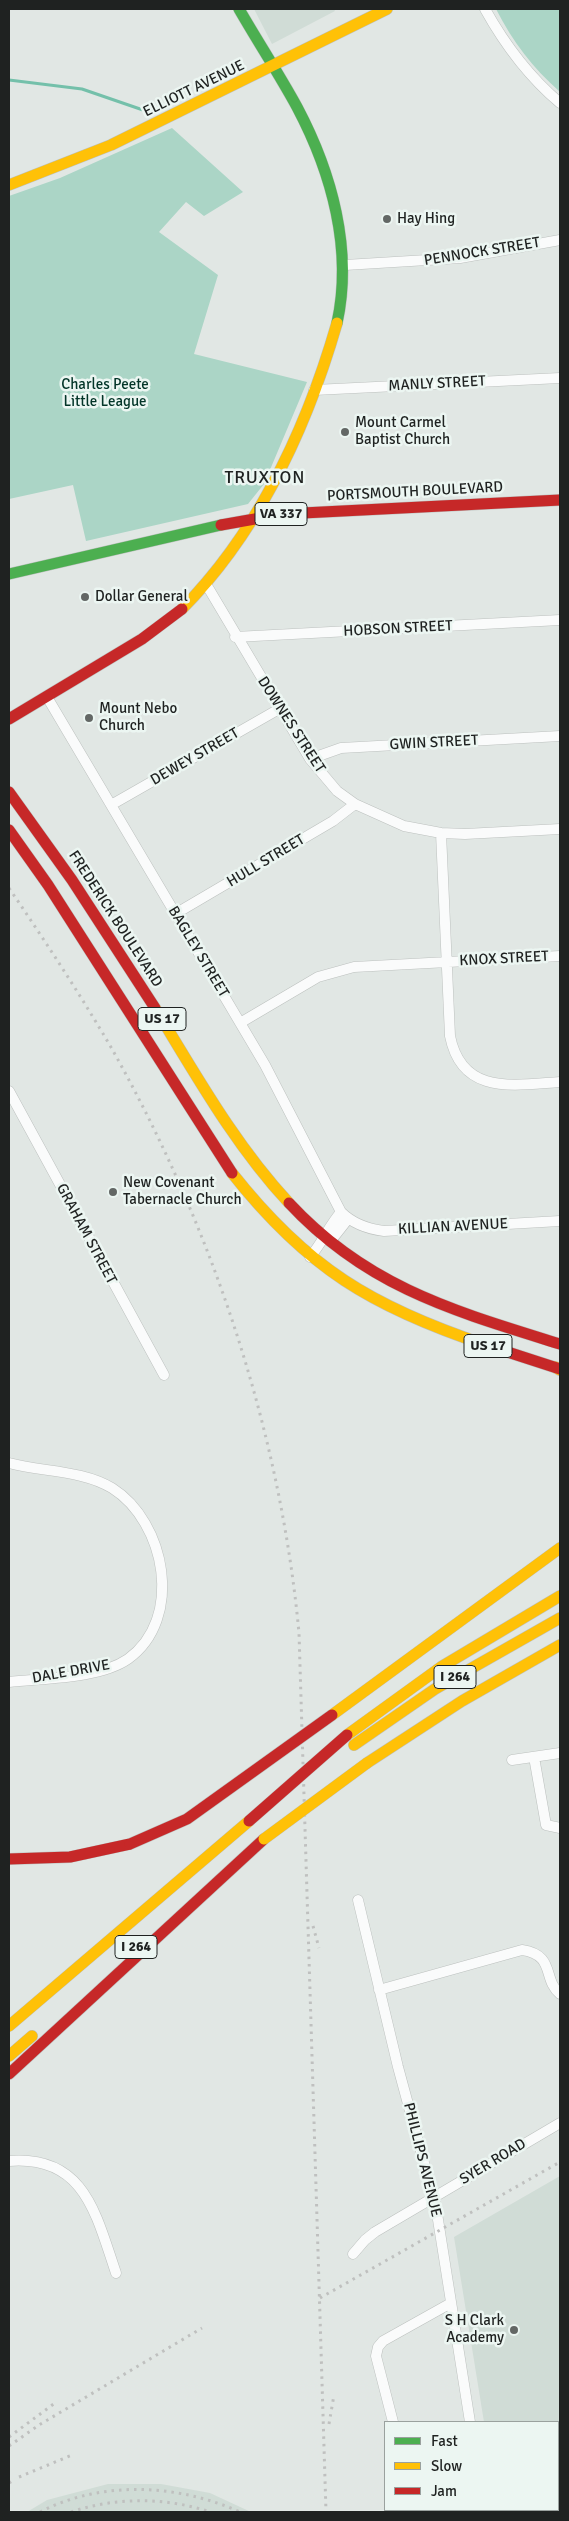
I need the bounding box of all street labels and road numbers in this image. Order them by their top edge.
street label: ELLIOTT AVENUE [140,57,248,121]
street label: PENNOCK STREET [423,234,541,270]
street label: MANLY STREET [388,372,486,396]
street label: PORTSMOUTH BOULEVARD [326,478,504,506]
road number: VA 337 [255,502,307,526]
street label: HOBSON STREET [343,617,453,641]
street label: DOWNES STREET [253,673,329,777]
street label: DEWEY STREET [148,724,242,790]
street label: GWIN STREET [389,732,479,754]
street label: HULL STREET [224,831,308,891]
street label: FREDERICK BOULEVARD [64,847,166,991]
street label: BAGLEY STREET [164,903,232,1001]
street label: KNOX STREET [459,948,549,970]
road number: US 17 [138,1008,186,1030]
street label: GRAHAM STREET [52,1181,120,1287]
street label: KILLIAN AVENUE [398,1215,508,1239]
road number: US 17 [464,1334,512,1358]
street label: DALE DRIVE [31,1656,111,1688]
road number: I 264 [434,1665,476,1688]
road number: I 264 [115,1935,157,1958]
street label: PHILLIPS AVENUE [399,2101,445,2219]
street label: SYER ROAD [457,2135,529,2189]

